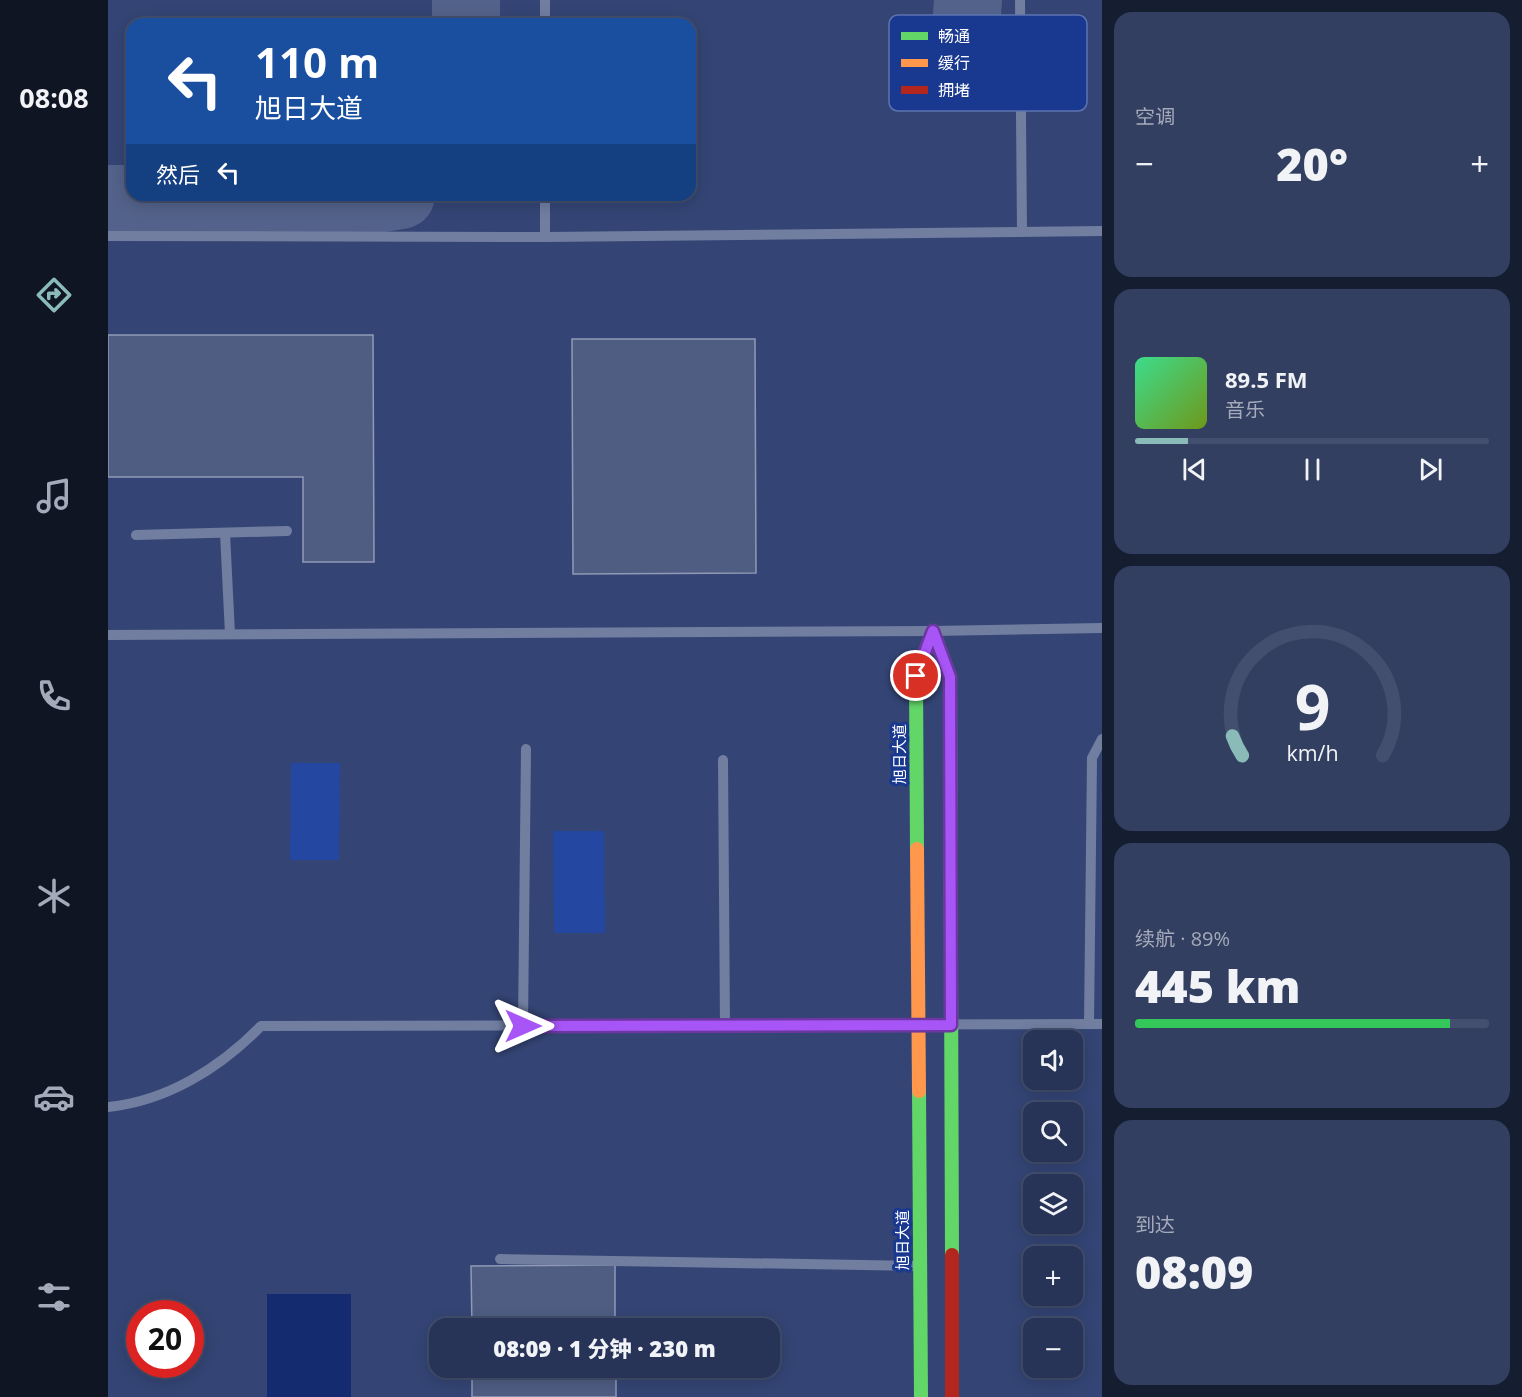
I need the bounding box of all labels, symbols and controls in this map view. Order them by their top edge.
legend [889,15,1087,111]
text: 畅通 [938,25,970,47]
text: 110 m [255,33,379,90]
icon: left [156,42,234,120]
text: 缓行 [938,52,970,74]
text: 08:08 [19,79,89,116]
text: 拥堵 [938,79,970,101]
text: 旭日大道 [255,89,363,126]
text: 空调 [1135,103,1175,130]
text: 20° [1276,133,1348,194]
text: − [1135,141,1154,186]
text: + [1470,141,1489,186]
icon: left [212,156,245,189]
text: 然后 [156,159,200,189]
icon: directions [33,274,75,316]
text: 89.5 FM [1225,364,1308,394]
text: 音乐 [1225,396,1265,423]
icon: previous [1178,453,1211,486]
icon: pause [1296,453,1329,486]
icon: next [1414,453,1447,486]
icon: music [33,475,75,517]
pin [890,650,941,701]
icon: arrive [899,659,932,692]
text: 9 [1294,663,1330,748]
icon: phone [33,675,75,717]
street label: 旭日大道 [889,724,909,784]
text: km/h [1286,738,1338,767]
icon: climate [33,875,75,917]
text: 续航 · 89% [1135,925,1230,952]
text: 445 km [1135,955,1300,1016]
position arrow [491,994,555,1058]
map controls [1023,1030,1083,1378]
button: sound [1023,1030,1083,1090]
icon: car [33,1076,75,1118]
button: search [1023,1102,1083,1162]
button: layers [1023,1174,1083,1234]
street label: 旭日大道 [892,1210,912,1270]
text: 到达 [1135,1211,1175,1238]
text: 08:09 [1135,1241,1253,1302]
button: + [1023,1246,1083,1306]
icon: filters [33,1276,75,1318]
speed limit sign: 20 [126,1300,204,1378]
button: − [1023,1318,1083,1378]
text: 08:09 · 1 分钟 · 230 m [493,1333,716,1363]

